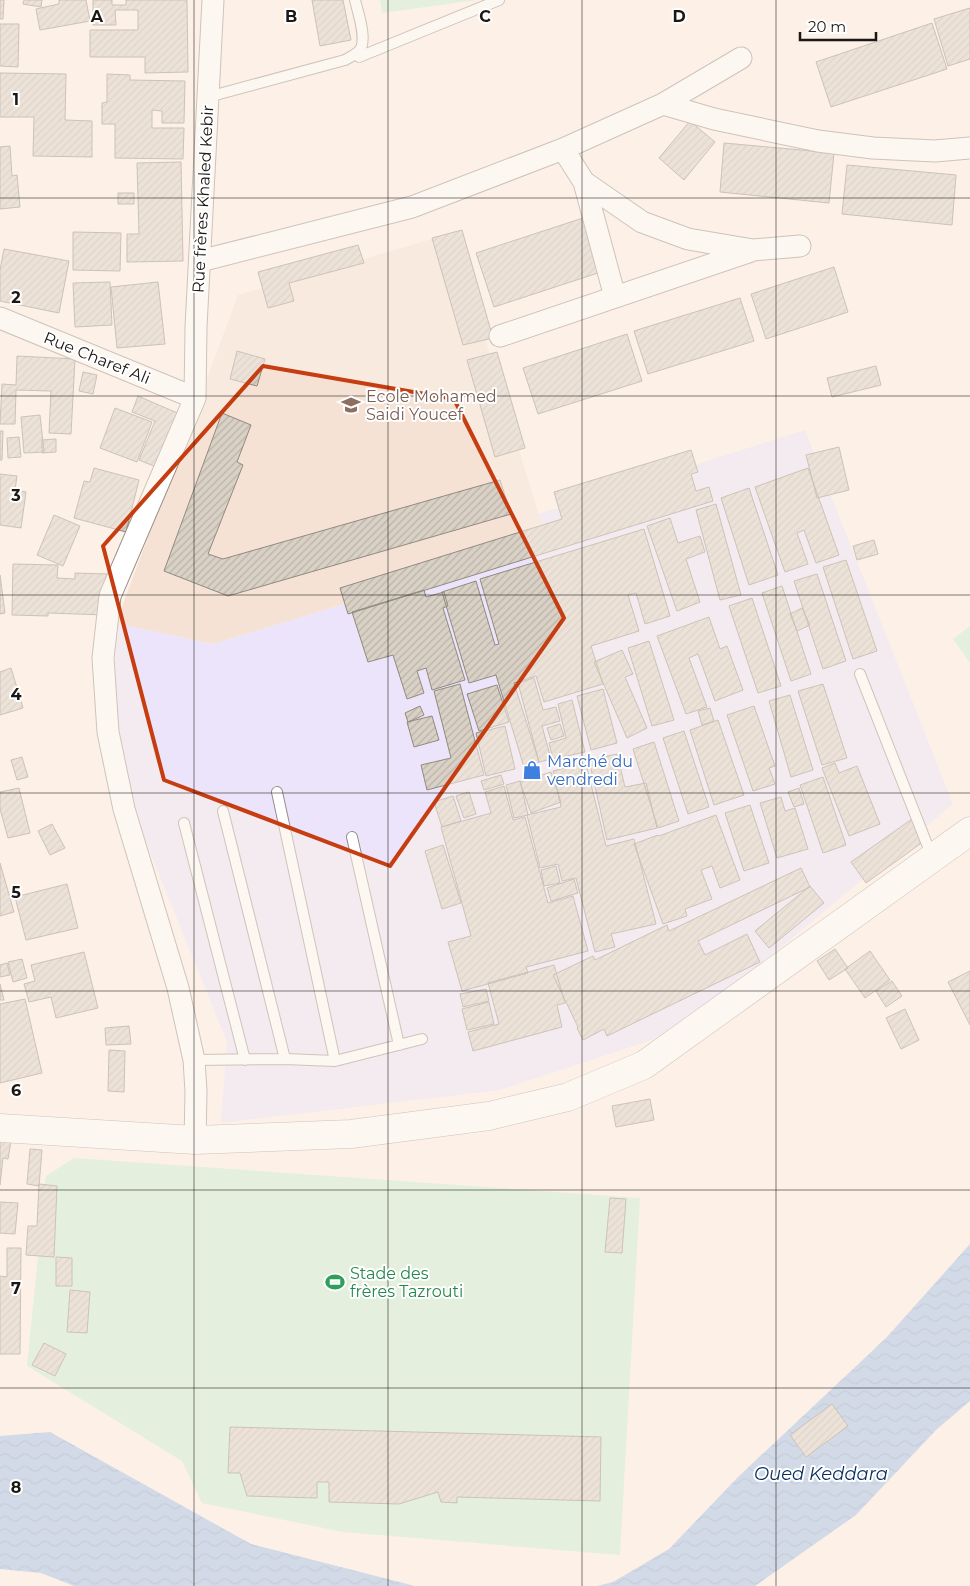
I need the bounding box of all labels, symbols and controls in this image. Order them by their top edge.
text: A [90,7,104,26]
text: B [285,7,297,26]
text: C [479,7,491,26]
text: D [672,7,686,26]
scale bar [800,10,876,42]
text: 20 m [808,17,846,36]
text: 1 [13,90,19,109]
street label: Rue frères Khaled Kebir [189,105,217,293]
text: 2 [11,288,21,307]
street label: Rue Charef Ali [41,328,153,388]
place label: Ecole Mohamed Saidi Youcef [366,387,497,424]
school or university icon: Ecole Mohamed Saidi Youcef [340,394,362,416]
text: 3 [10,486,21,505]
text: 4 [10,685,22,704]
place label: Marché du vendredi [547,752,633,789]
shop icon: Marché du vendredi [521,759,543,781]
text: 5 [11,883,21,902]
text: 6 [11,1081,21,1100]
place label: Stade des frères Tazrouti [350,1264,463,1301]
sports icon: Stade des frères Tazrouti [324,1271,346,1293]
text: 7 [11,1279,21,1298]
water label: Oued Keddara [754,1463,888,1485]
text: 8 [11,1478,21,1497]

